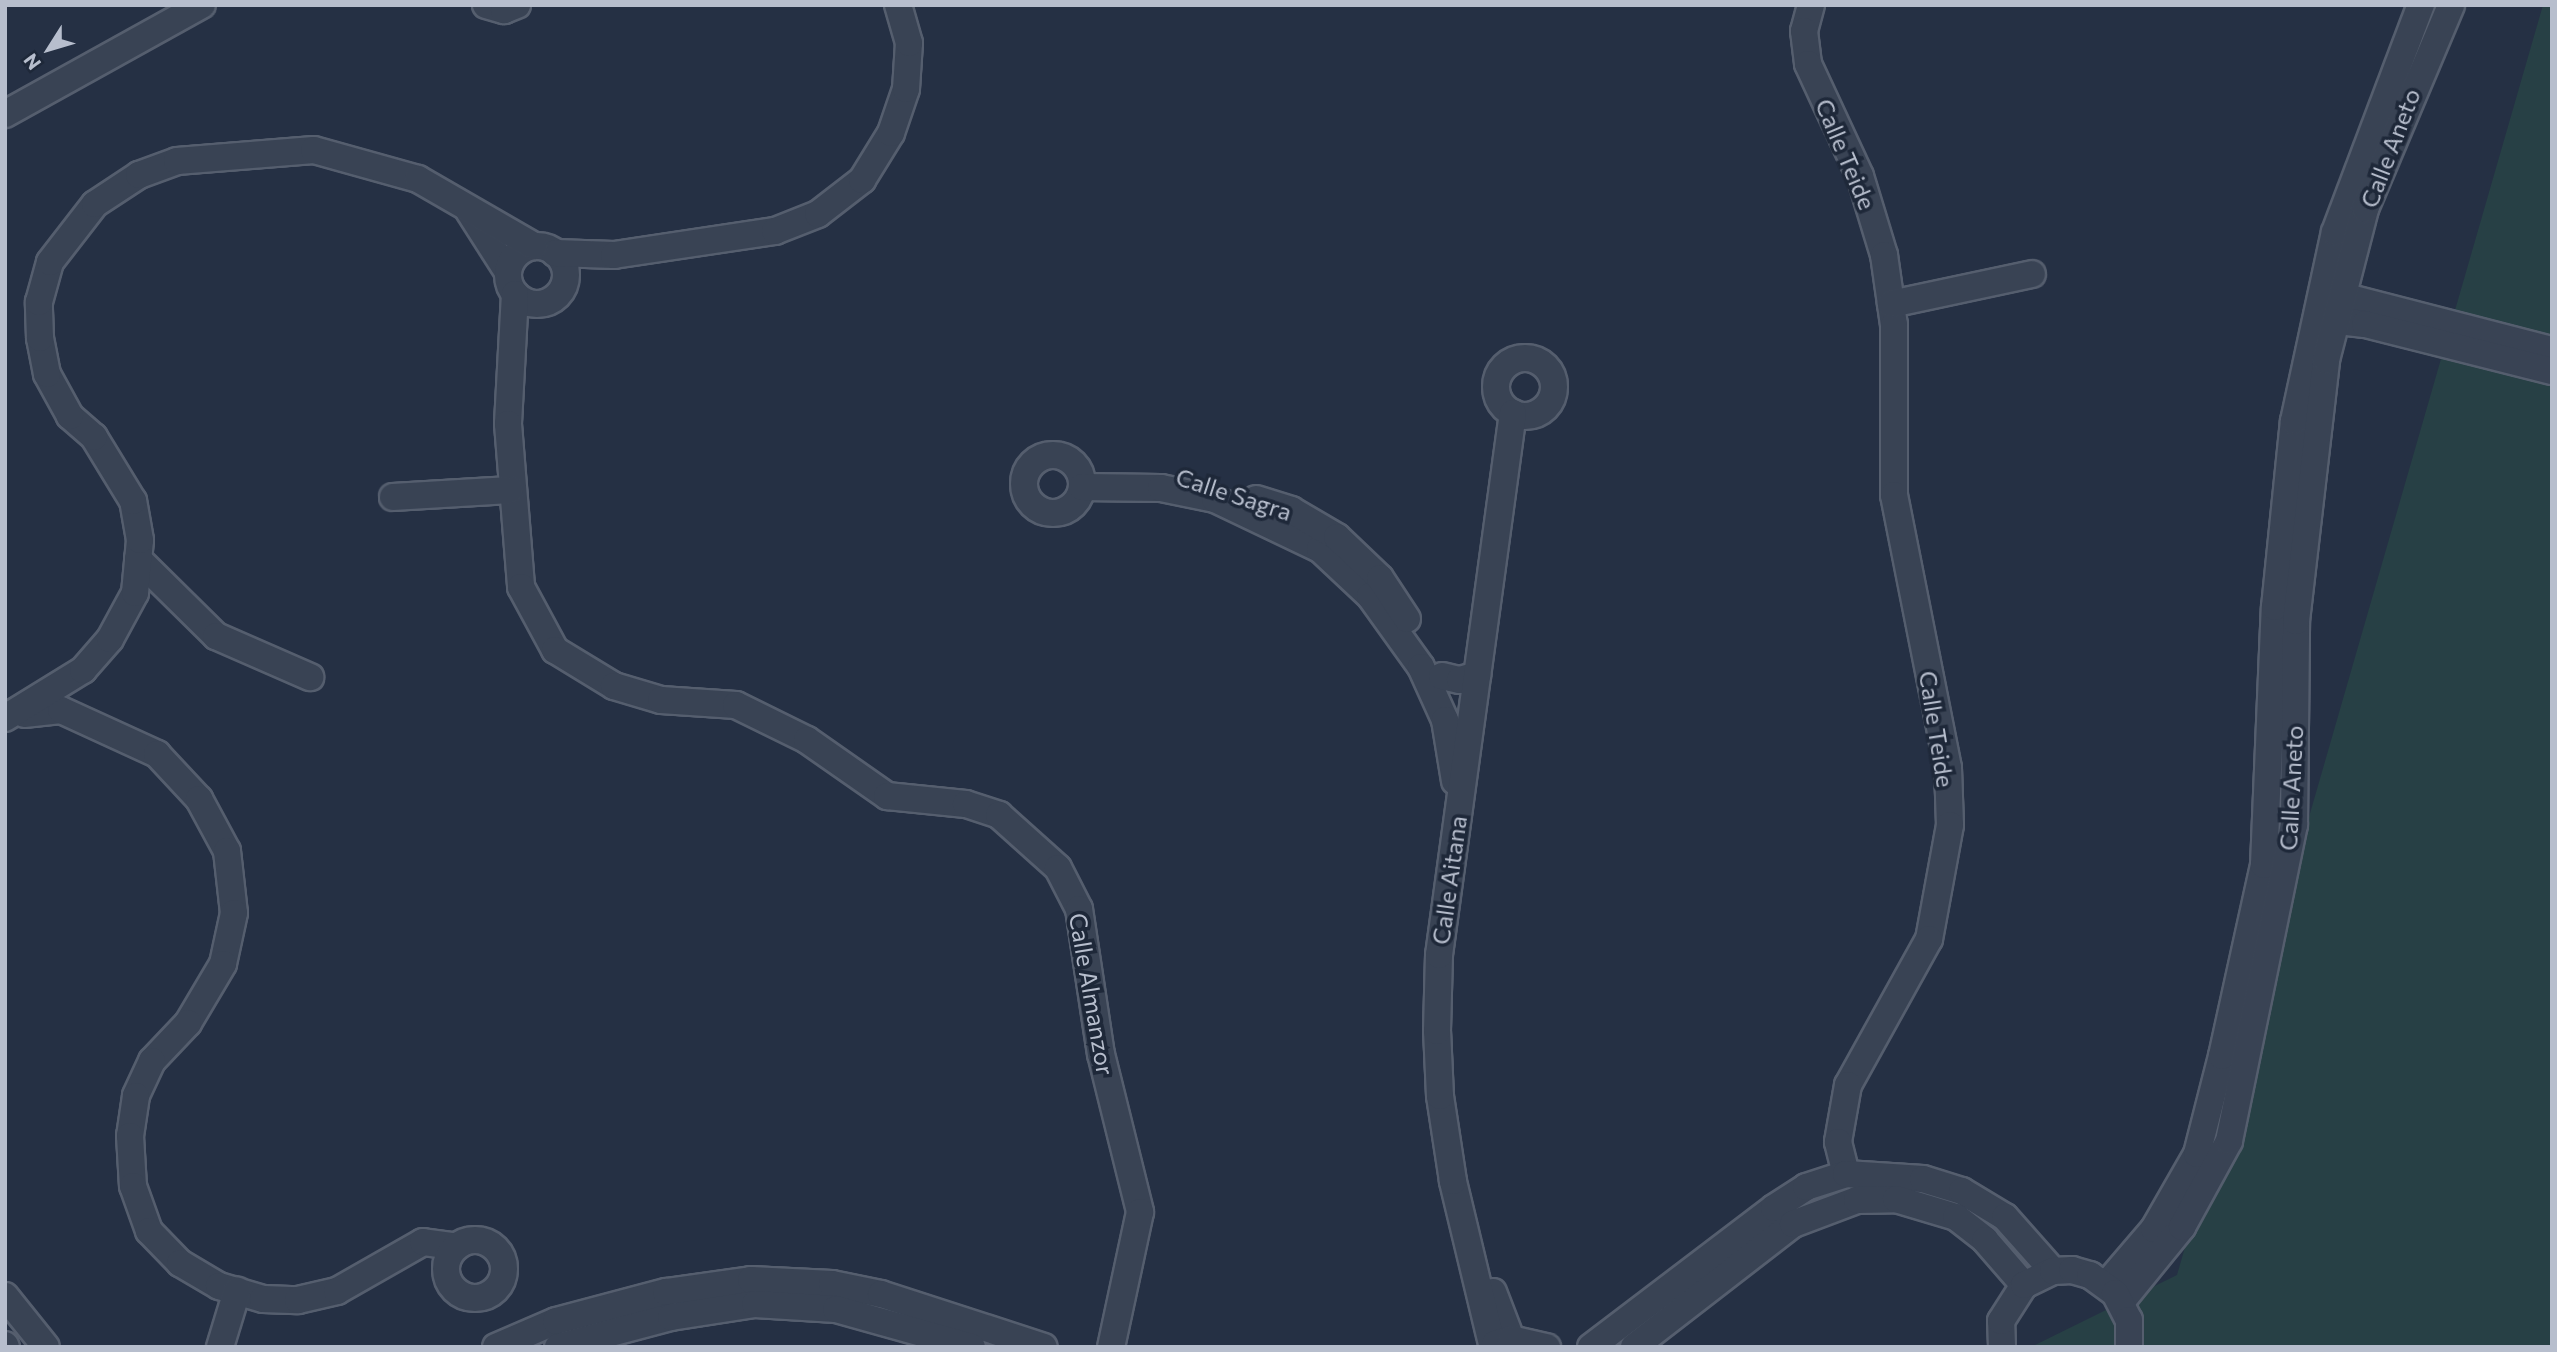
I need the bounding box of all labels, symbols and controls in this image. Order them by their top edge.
north arrow [14,14,84,84]
text: N [18,49,45,75]
street label: Calle Aneto [2354,84,2426,212]
street label: Calle Teide [1810,94,1882,214]
street label: Calle Sagra [1172,462,1296,526]
street label: Calle Teide [1914,669,1960,789]
street label: Calle Aneto [2273,725,2309,851]
street label: Calle Aitana [1426,814,1472,946]
street label: Calle Almanzor [1064,911,1120,1077]

